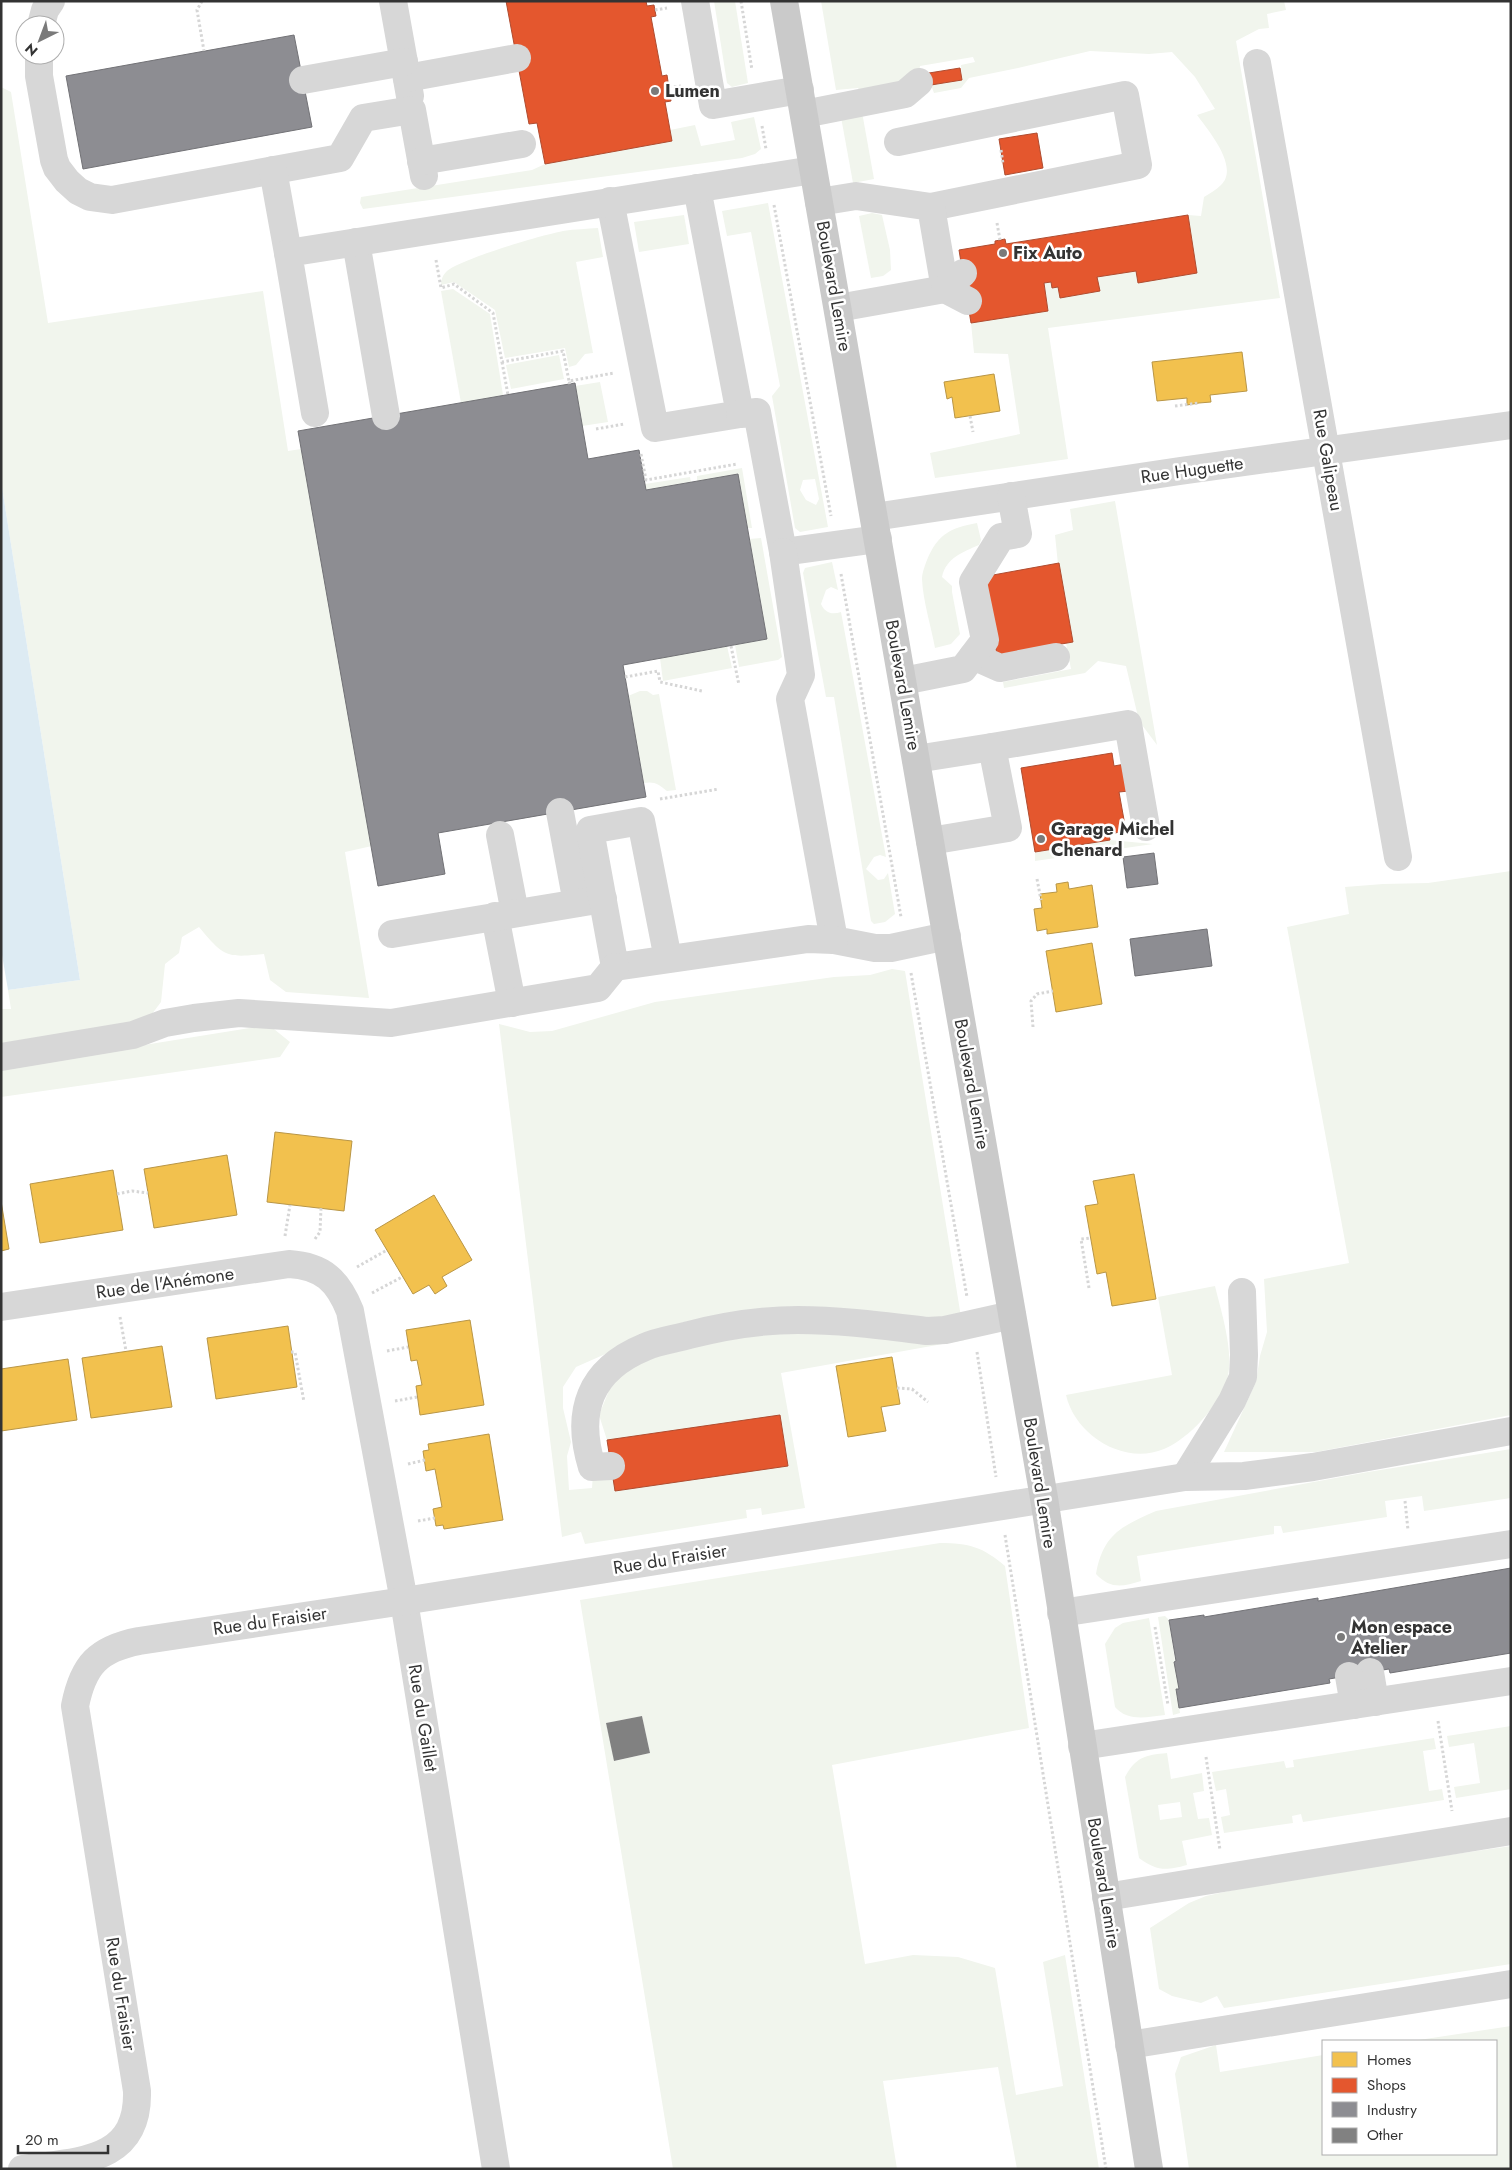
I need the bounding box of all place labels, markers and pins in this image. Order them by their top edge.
place label: Lumen [665,78,720,104]
marker: Lumen [649,85,661,97]
place label: Fix Auto [1013,240,1083,266]
marker: Fix Auto [997,247,1009,259]
place label: Garage Michel Chenard [1051,816,1174,863]
marker: Garage Michel Chenard [1035,833,1047,845]
place label: Mon espace Atelier [1350,1614,1452,1661]
marker: Mon espace Atelier [1335,1631,1347,1643]

